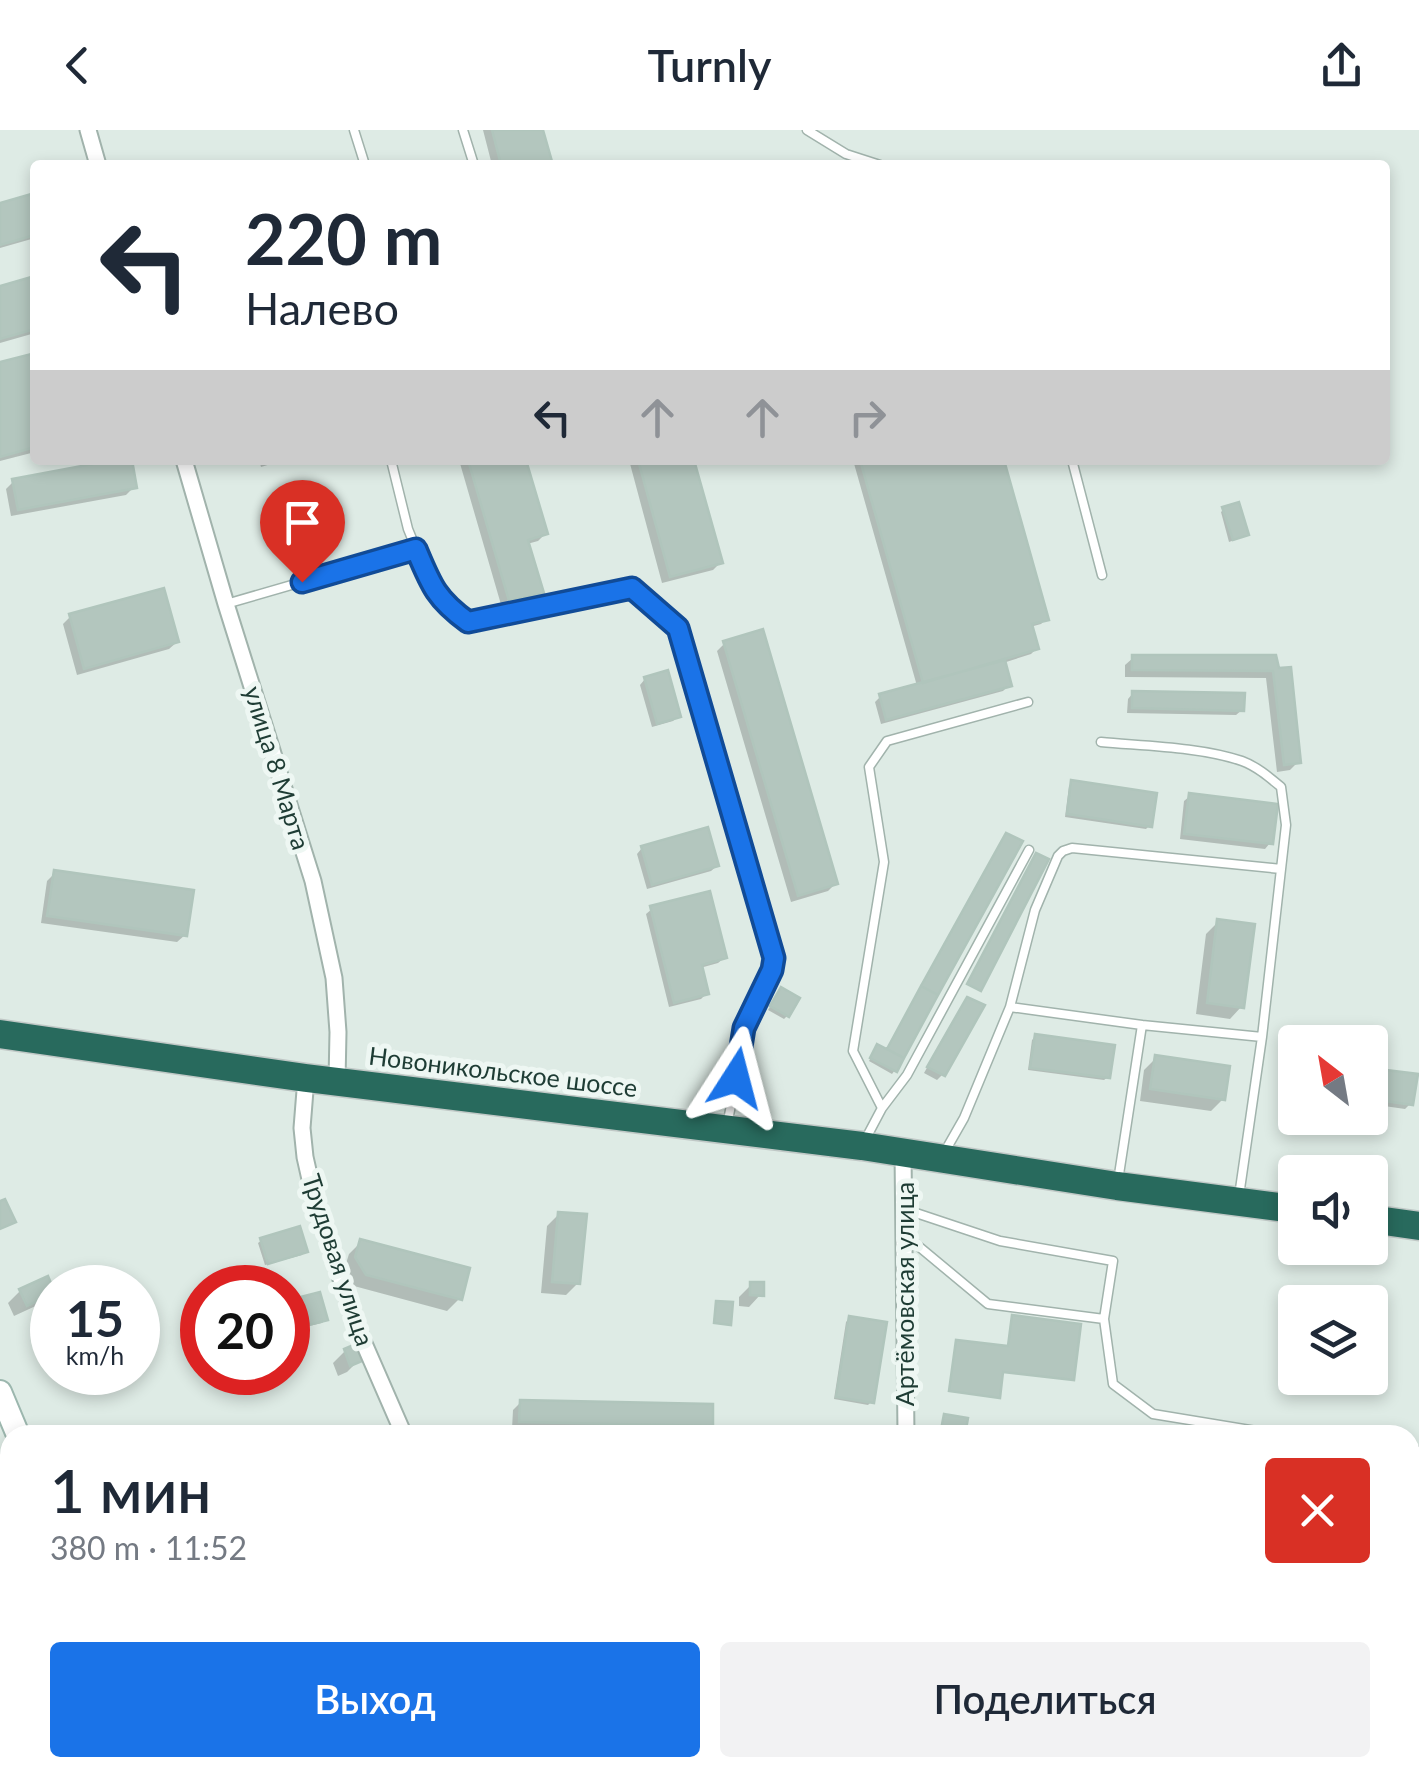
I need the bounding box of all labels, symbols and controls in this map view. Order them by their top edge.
icon: back [50,38,105,93]
text: Turnly [648,38,771,92]
icon: share [1314,38,1369,93]
text: 220 m [245,196,442,280]
icon: left [80,200,210,330]
text: Налево [245,281,399,335]
icon: left [525,390,580,445]
icon: ahead [630,390,685,445]
icon: ahead [735,390,790,445]
icon: right [840,390,895,445]
pin [260,480,345,583]
icon: arrive [275,495,330,550]
street label: улица 8 Марта [239,682,317,853]
north arrow [1278,1025,1388,1135]
map controls [1278,1025,1388,1395]
position arrow [684,1026,788,1130]
street label: Новоникольское шоссе [367,1040,639,1102]
button: sound [1278,1155,1388,1265]
street label: Трудовая улица [297,1170,381,1349]
street label: Артёмовская улица [889,1182,919,1406]
speed limit sign: 20 [180,1265,310,1395]
button: layers [1278,1285,1388,1395]
text: 15 [66,1288,124,1348]
text: km/h [66,1340,124,1370]
text: 1 мин [50,1454,211,1526]
button: close [1265,1458,1370,1563]
text: 380 m · 11:52 [50,1528,247,1567]
button: Выход [50,1642,700,1757]
button: Поделиться [720,1642,1370,1757]

